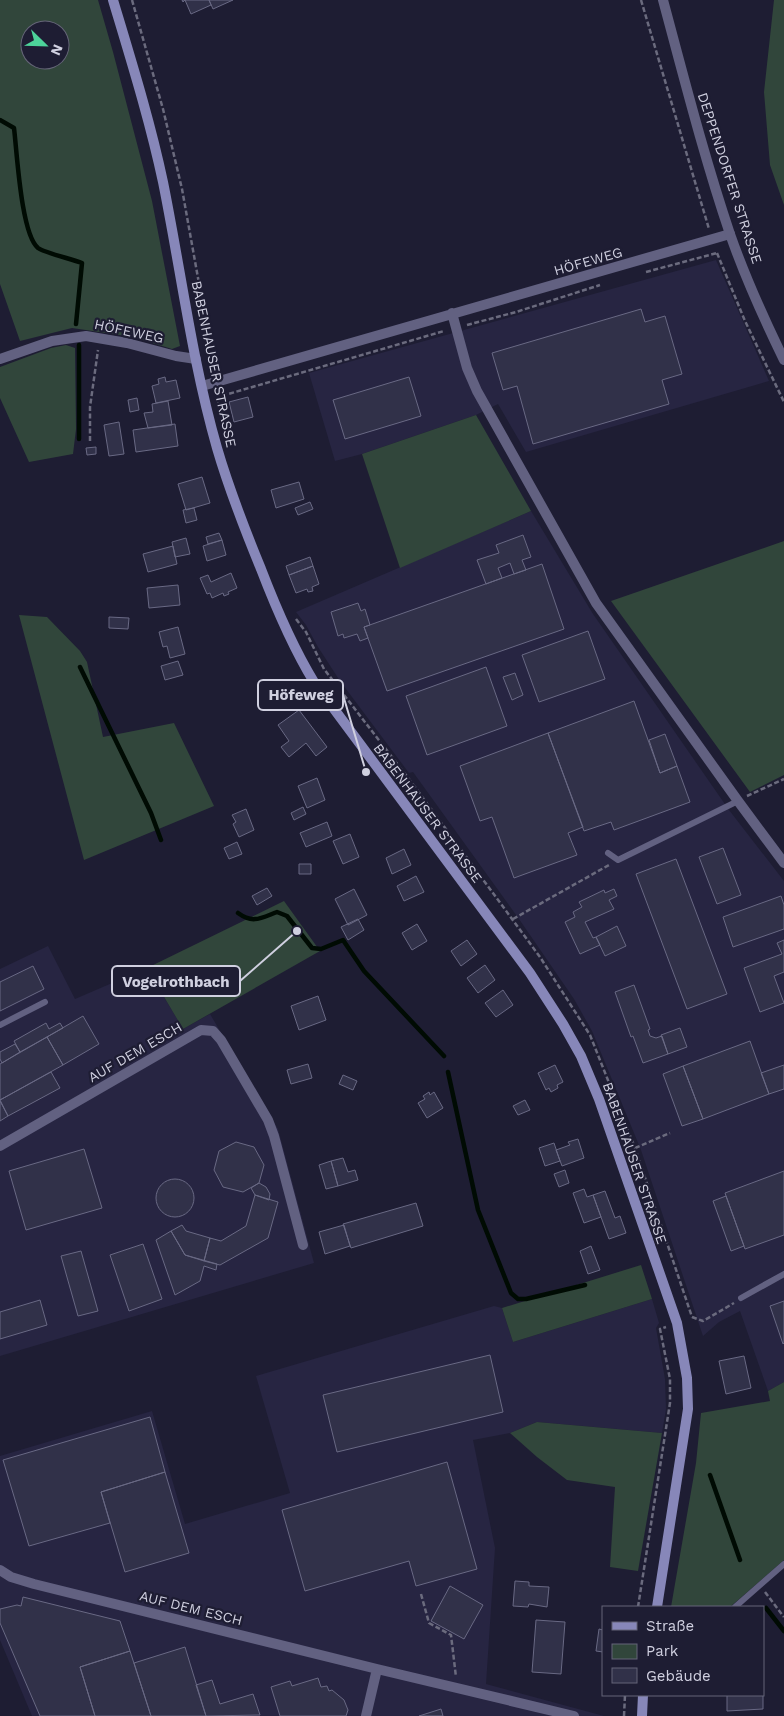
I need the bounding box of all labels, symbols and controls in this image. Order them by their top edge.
north arrow [20,20,70,70]
text: N [48,42,66,58]
street label: DEPPENDORFER STRASSE [695,90,765,266]
street label: HÖFEWEG [552,244,624,278]
street label: BABENHAUSER STRASSE [188,279,240,449]
street label: HÖFEWEG [93,316,165,346]
callout: Höfeweg [258,680,343,710]
text: Höfeweg [268,686,334,704]
street label: BABENHAUSER STRASSE [370,740,486,886]
callout: Vogelrothbach [112,966,240,996]
text: Vogelrothbach [122,973,230,991]
street label: AUF DEM ESCH [85,1019,185,1085]
street label: BABENHAUSER STRASSE [600,1080,670,1246]
street label: AUF DEM ESCH [138,1587,244,1629]
legend [602,1606,764,1696]
text: Straße [646,1617,694,1635]
text: Park [646,1642,679,1660]
text: Gebäude [646,1667,711,1685]

